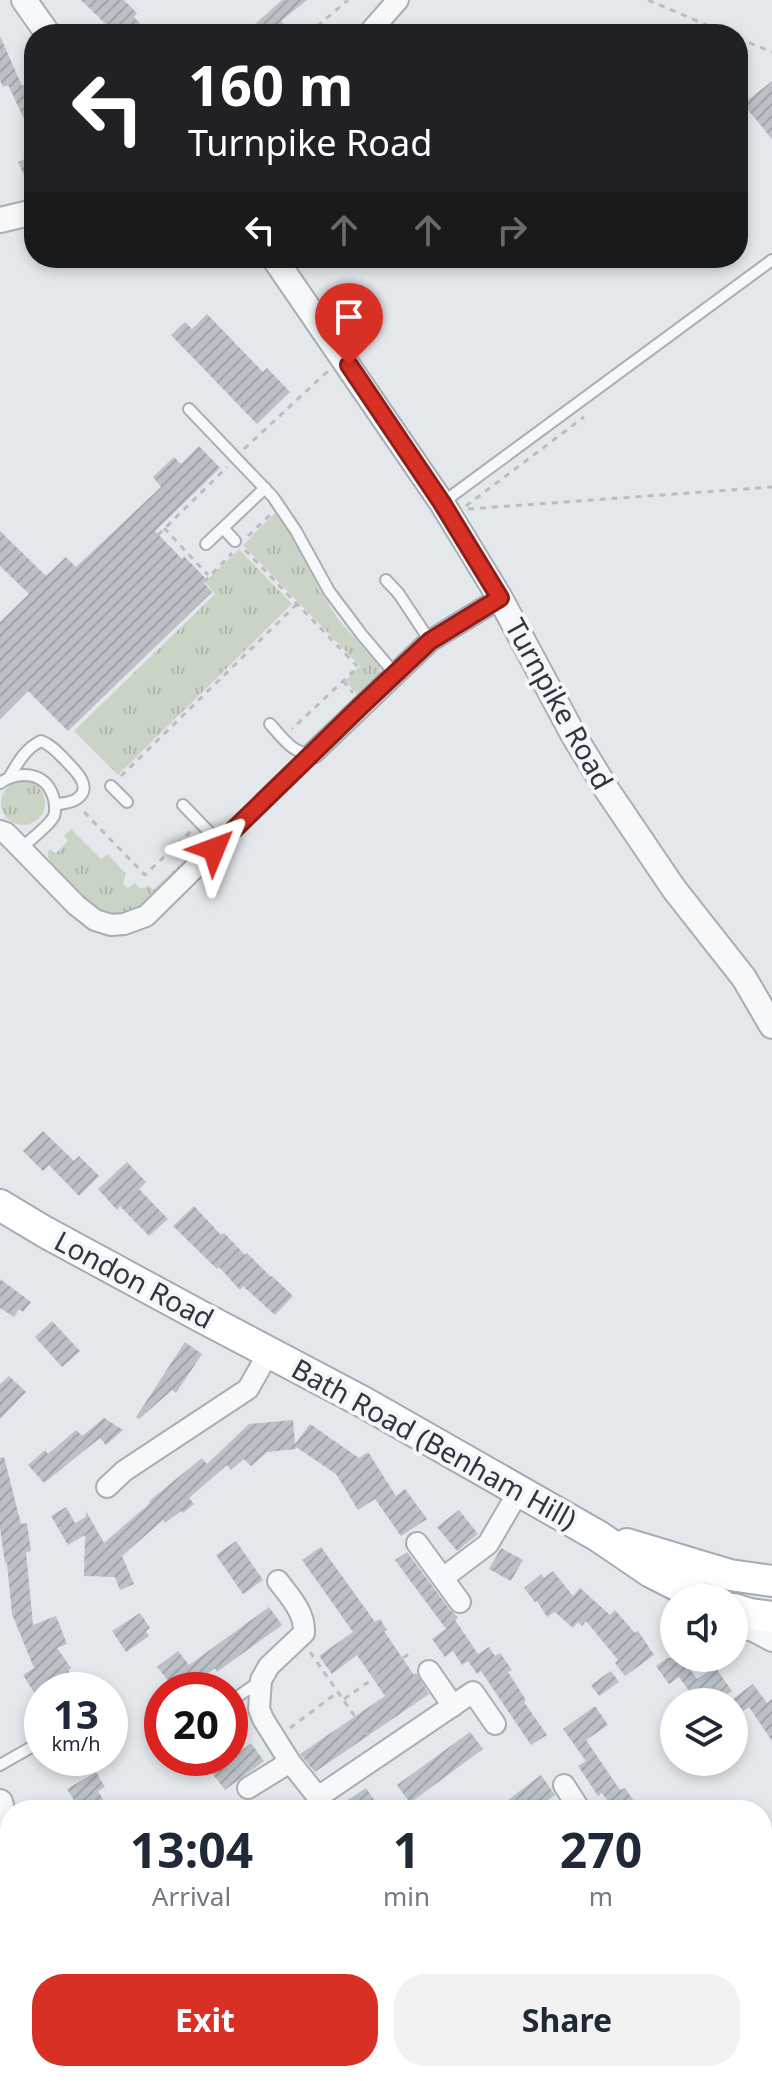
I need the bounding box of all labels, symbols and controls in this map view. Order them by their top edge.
text: 160 m [188,46,353,122]
icon: left [56,56,160,160]
text: Turnpike Road [188,118,432,167]
icon: left [238,208,282,252]
icon: ahead [322,208,366,252]
icon: ahead [406,208,450,252]
icon: right [490,208,534,252]
pin [315,283,383,365]
icon: arrive [327,295,371,339]
street label: Turnpike Road [497,611,623,796]
position arrow [172,807,256,891]
street label: London Road [48,1221,221,1337]
street label: Bath Road (Benham Hill) [285,1349,584,1537]
map controls [660,1584,748,1776]
button: sound [660,1584,748,1672]
speed limit sign: 20 [144,1672,248,1776]
text: 13 [53,1686,99,1741]
button: layers [660,1688,748,1776]
text: km/h [51,1730,101,1757]
text: 13:04 [130,1817,253,1882]
text: 1 [393,1817,420,1882]
text: 270 [560,1817,642,1882]
text: Arrival [152,1878,231,1914]
text: min [383,1878,430,1914]
text: m [589,1878,613,1914]
button: Exit [32,1974,378,2066]
button: Share [394,1974,740,2066]

